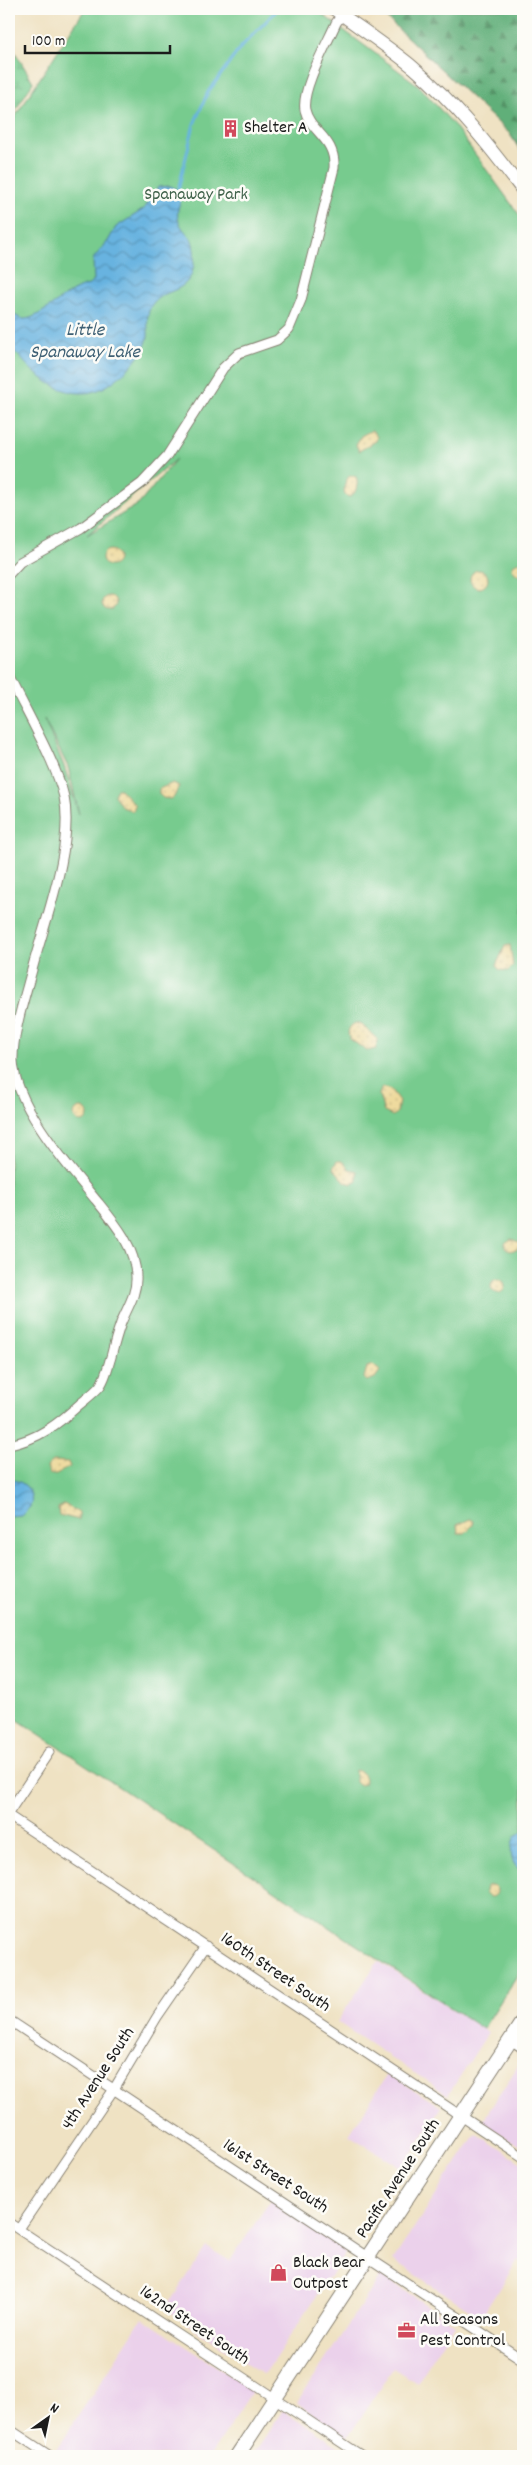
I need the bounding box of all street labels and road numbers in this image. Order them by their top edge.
street label: 160th Street South [215,1927,335,2019]
street label: 4th Avenue South [56,2023,142,2135]
street label: Pacific Avenue South [351,2114,447,2244]
street label: 161st Street South [217,2133,333,2221]
street label: 162nd Street South [134,2280,254,2372]

